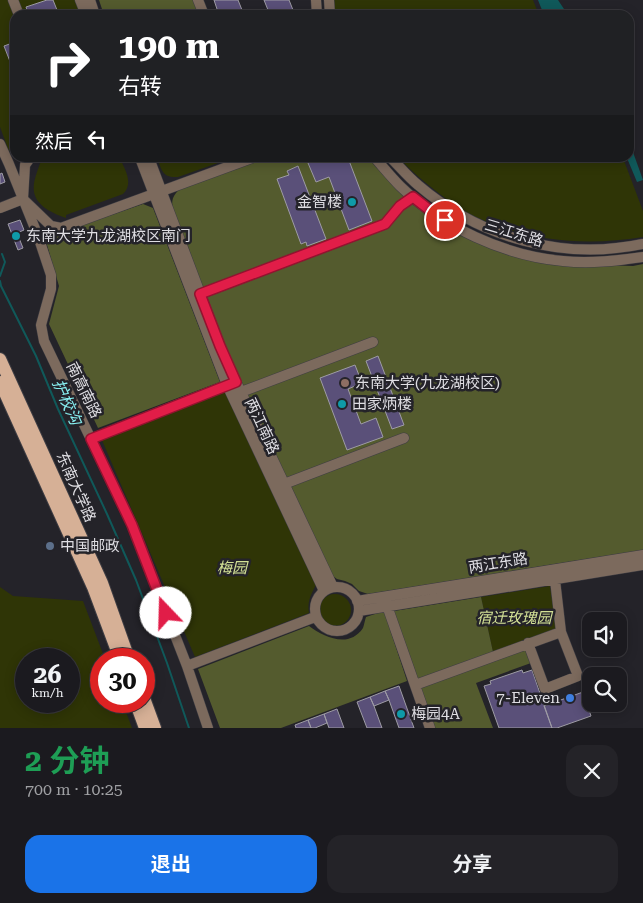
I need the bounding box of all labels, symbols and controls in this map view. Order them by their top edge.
text: 190 m [118,26,219,67]
icon: right [35,30,100,95]
text: 右转 [118,74,162,99]
icon: left [83,125,111,153]
text: 然后 [35,130,73,153]
place label: 金智楼 [297,193,342,211]
marker: 金智楼 [346,196,358,208]
pin [424,199,466,241]
icon: arrive [431,206,459,234]
street label: 三江东路 [483,216,545,250]
place label: 东南大学九龙湖校区南门 [26,227,191,245]
marker: 东南大学九龙湖校区南门 [10,230,22,242]
street label: 南高南路 [63,359,105,421]
place label: 东南大学(九龙湖校区) [355,374,500,392]
water label: 护校沟 [49,376,86,430]
marker: 东南大学(九龙湖校区) [339,377,351,389]
street label: 两江南路 [241,395,283,457]
place label: 田家炳楼 [352,395,412,413]
marker: 田家炳楼 [336,398,348,410]
street label: 东南大学路 [53,449,99,525]
place label: 中国邮政 [60,537,120,555]
marker: 中国邮政 [44,540,56,552]
street label: 两江东路 [467,549,529,577]
park label: 梅园 [217,559,249,577]
position arrow [139,586,191,638]
park label: 宿迁玫瑰园 [476,609,553,627]
map controls [582,612,627,712]
button: sound [582,612,627,657]
speed limit sign: 30 [90,648,155,713]
text: 26 [33,660,62,689]
button: search [582,667,627,712]
text: km/h [31,686,64,700]
place label: 7-Eleven [496,689,560,707]
marker: 7-Eleven [564,692,576,704]
place label: 梅园4A [411,705,460,723]
marker: 梅园4A [395,708,407,720]
text: 2 分钟 [25,743,109,778]
button: close [566,745,618,797]
text: 700 m · 10:25 [25,780,123,799]
button: 退出 [25,835,317,893]
button: 分享 [327,835,618,893]

